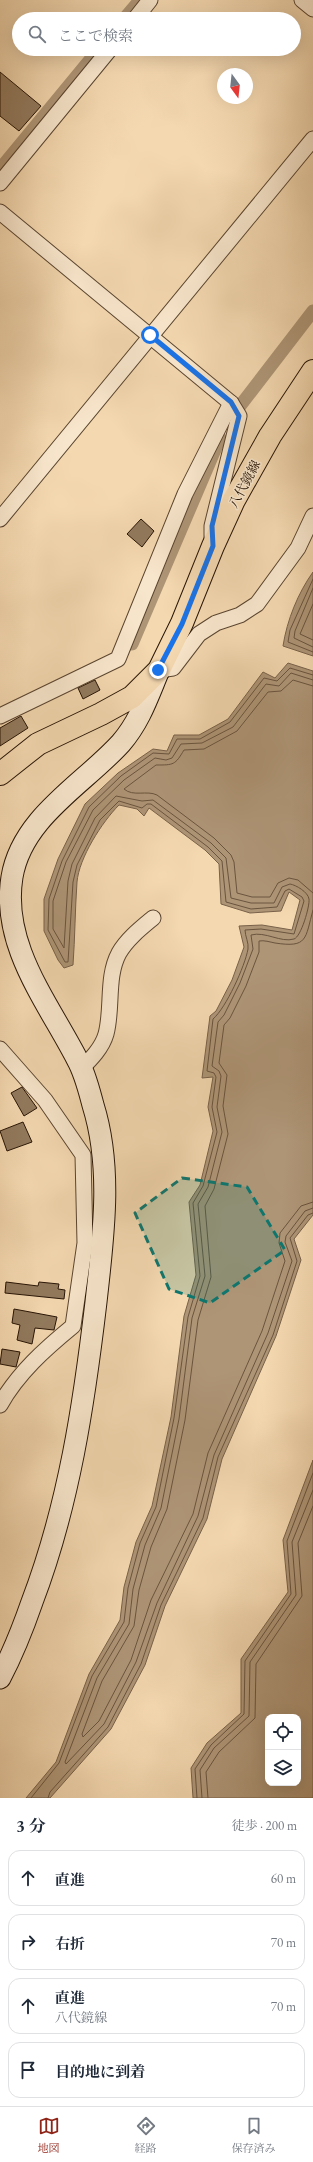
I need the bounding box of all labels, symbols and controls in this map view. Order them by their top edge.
search box [12,12,301,56]
icon: search [26,23,48,45]
text: ここで検索 [58,26,133,45]
north arrow [217,68,253,104]
route start [141,326,159,344]
street label: 八代鏡線 [225,457,264,511]
route end [149,661,167,679]
map controls [265,1714,301,1786]
button: locate [265,1714,301,1750]
button: layers [265,1750,301,1786]
text: 3 分 [16,1815,46,1837]
text: 徒歩 · 200 m [232,1817,297,1834]
icon: ahead [17,1867,39,1889]
text: 直進 [55,1870,85,1889]
text: 60 m [271,1870,296,1887]
icon: right [17,1931,39,1953]
text: 右折 [55,1934,85,1953]
text: 70 m [271,1934,296,1951]
text: 直進 [55,1988,85,2007]
icon: ahead [17,1995,39,2017]
text: 70 m [271,1998,296,2015]
text: 八代鏡線 [55,2009,107,2026]
icon: arrive [17,2059,39,2081]
text: 目的地に到着 [55,2062,145,2081]
tab: 地図 [38,2115,60,2155]
tab: 経路 [135,2115,157,2155]
tab: 保存済み [232,2115,276,2155]

